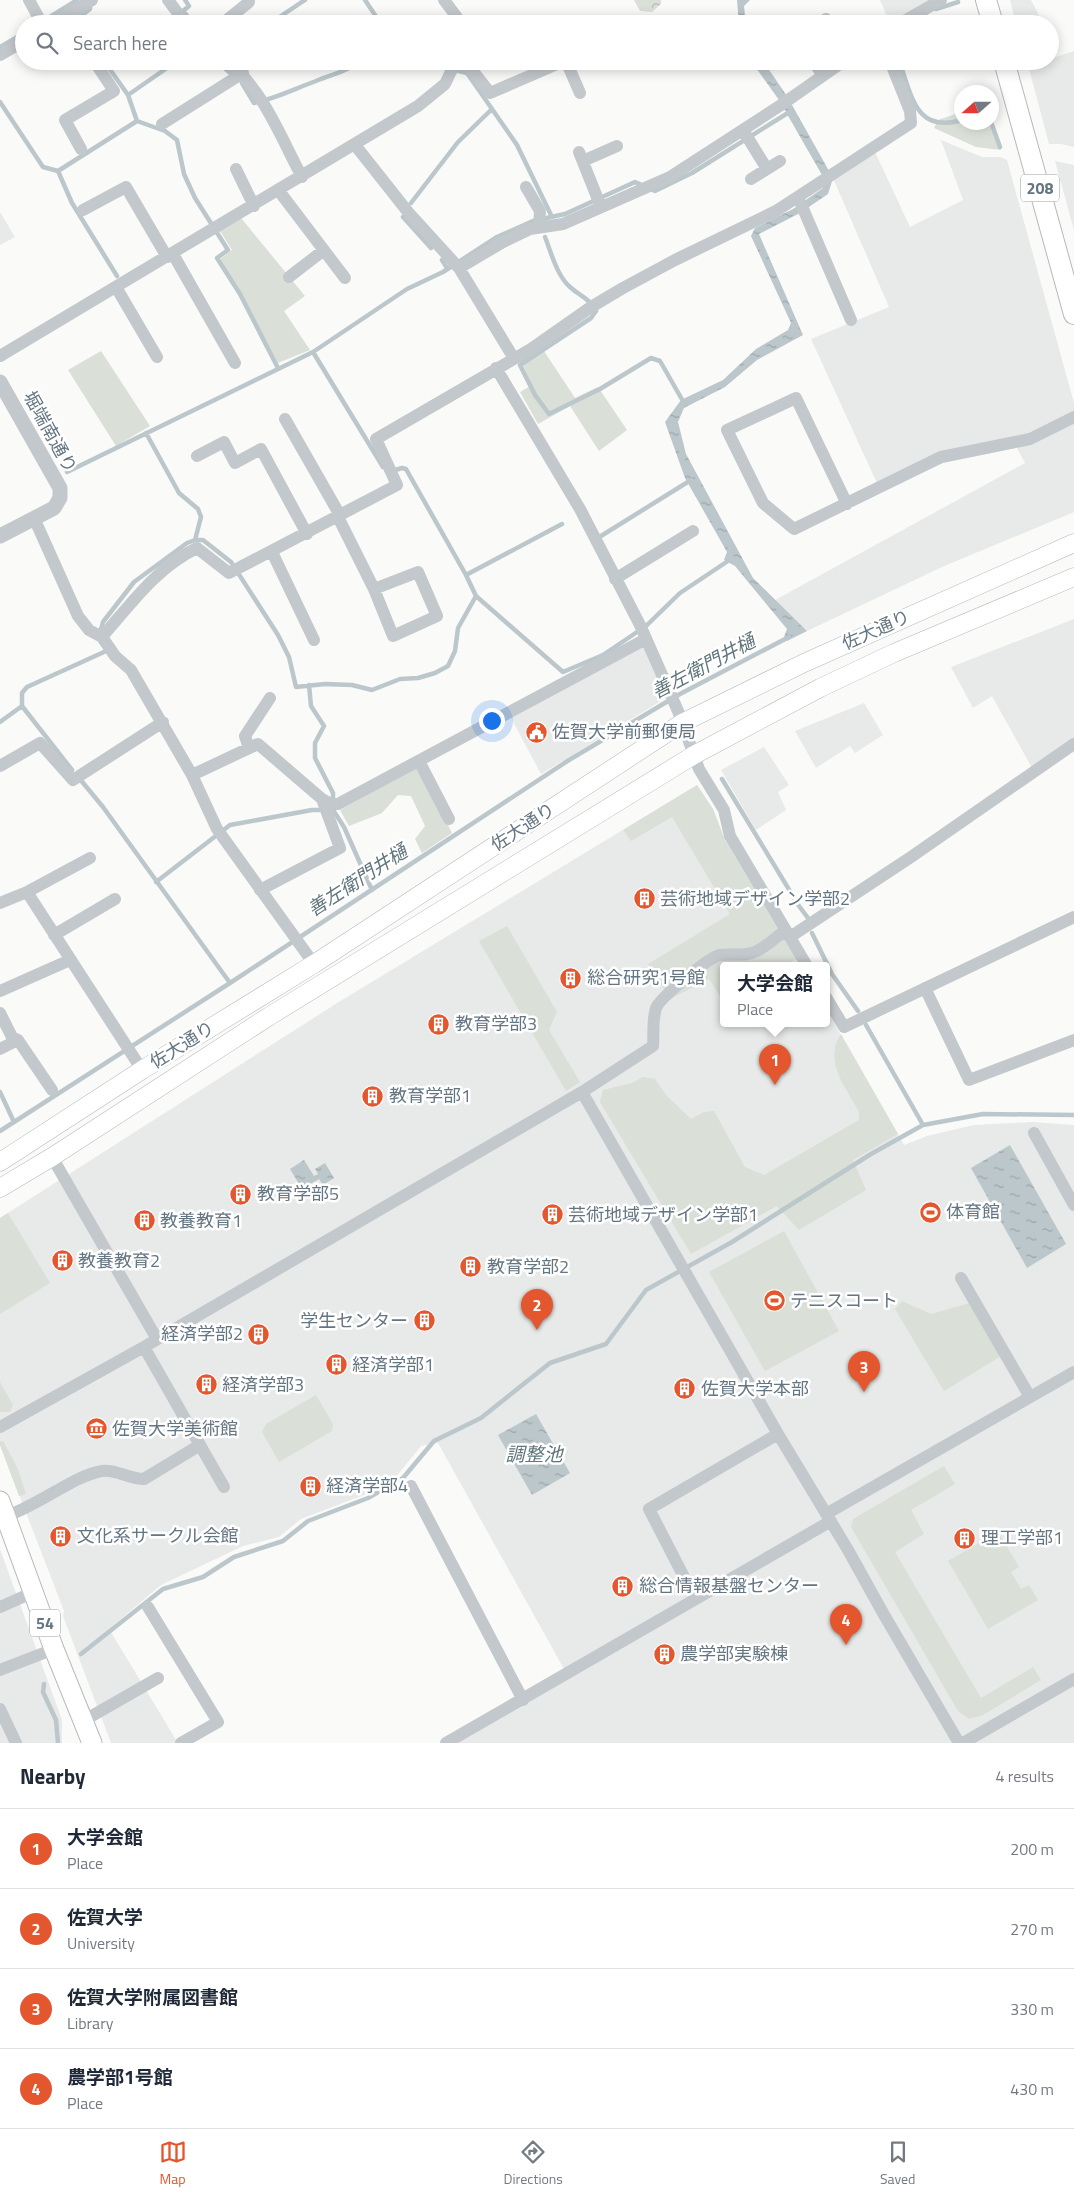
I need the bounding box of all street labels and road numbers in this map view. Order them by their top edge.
road number: 208 [1021,174,1059,202]
street label: 堀端南通り [17,386,84,478]
street label: 佐大通り [837,603,914,657]
street label: 佐大通り [485,796,560,858]
street label: 佐大通り [144,1014,219,1075]
road number: 54 [30,1610,60,1636]

